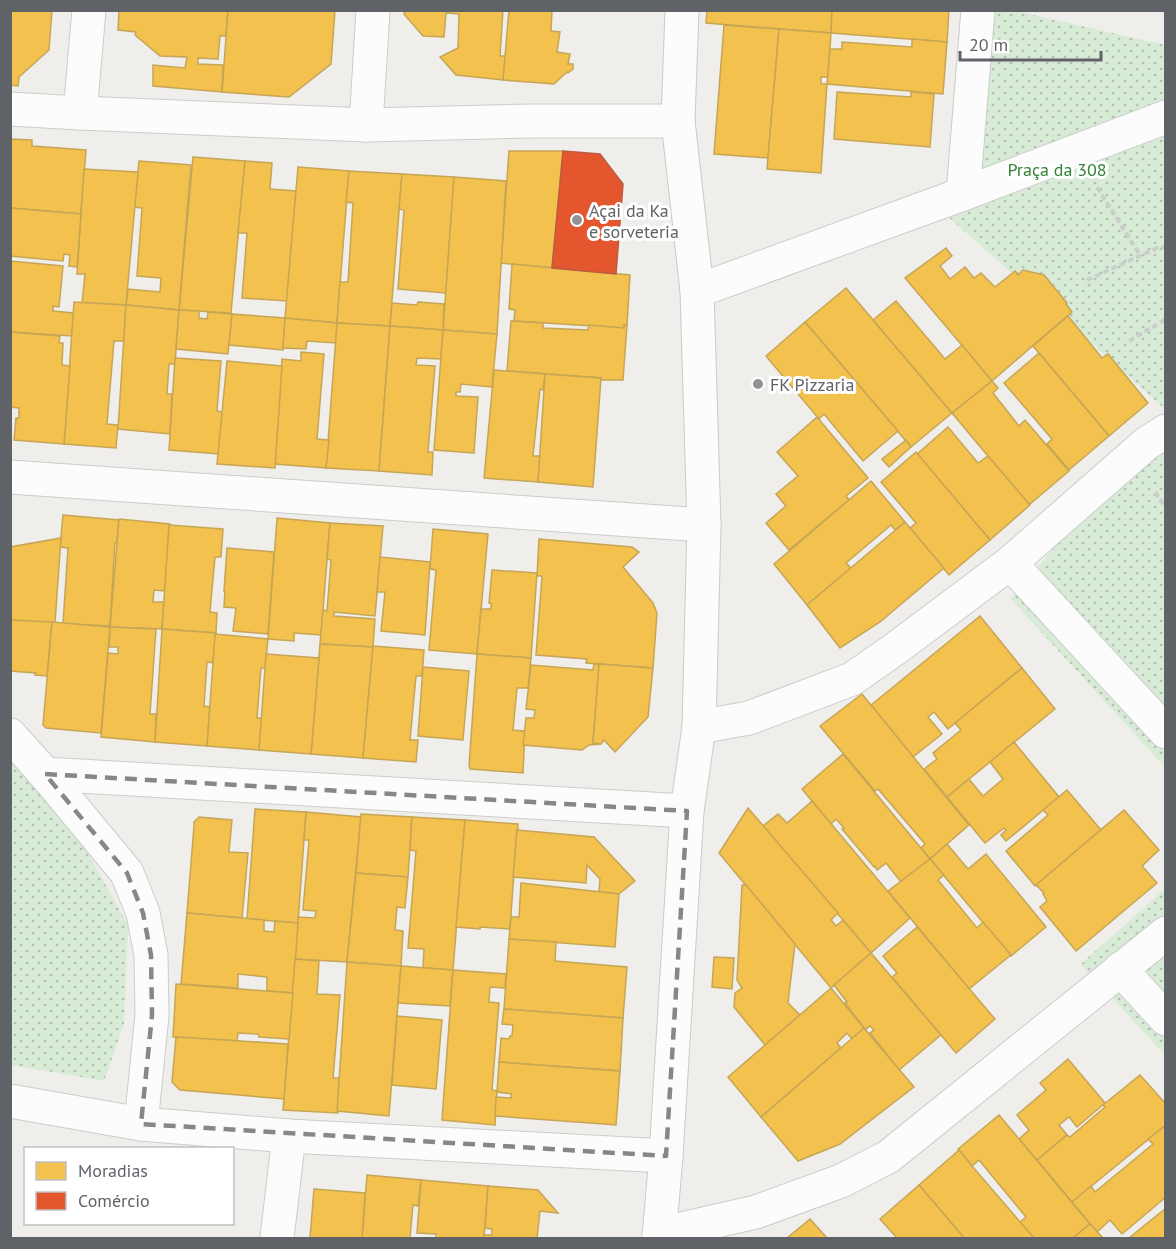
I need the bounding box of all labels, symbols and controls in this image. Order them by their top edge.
scale bar [960,24,1101,62]
text: 20 m [969,33,1008,56]
park label: Praça da 308 [1007,158,1107,181]
place label: Açai da Ka e sorveteria [589,199,679,243]
marker: Açai da Ka e sorveteria [570,213,584,227]
place label: FK Pizzaria [770,373,854,396]
marker: FK Pizzaria [751,377,765,391]
legend [24,1147,234,1225]
text: Moradias [78,1159,148,1182]
text: Comércio [78,1189,150,1212]

